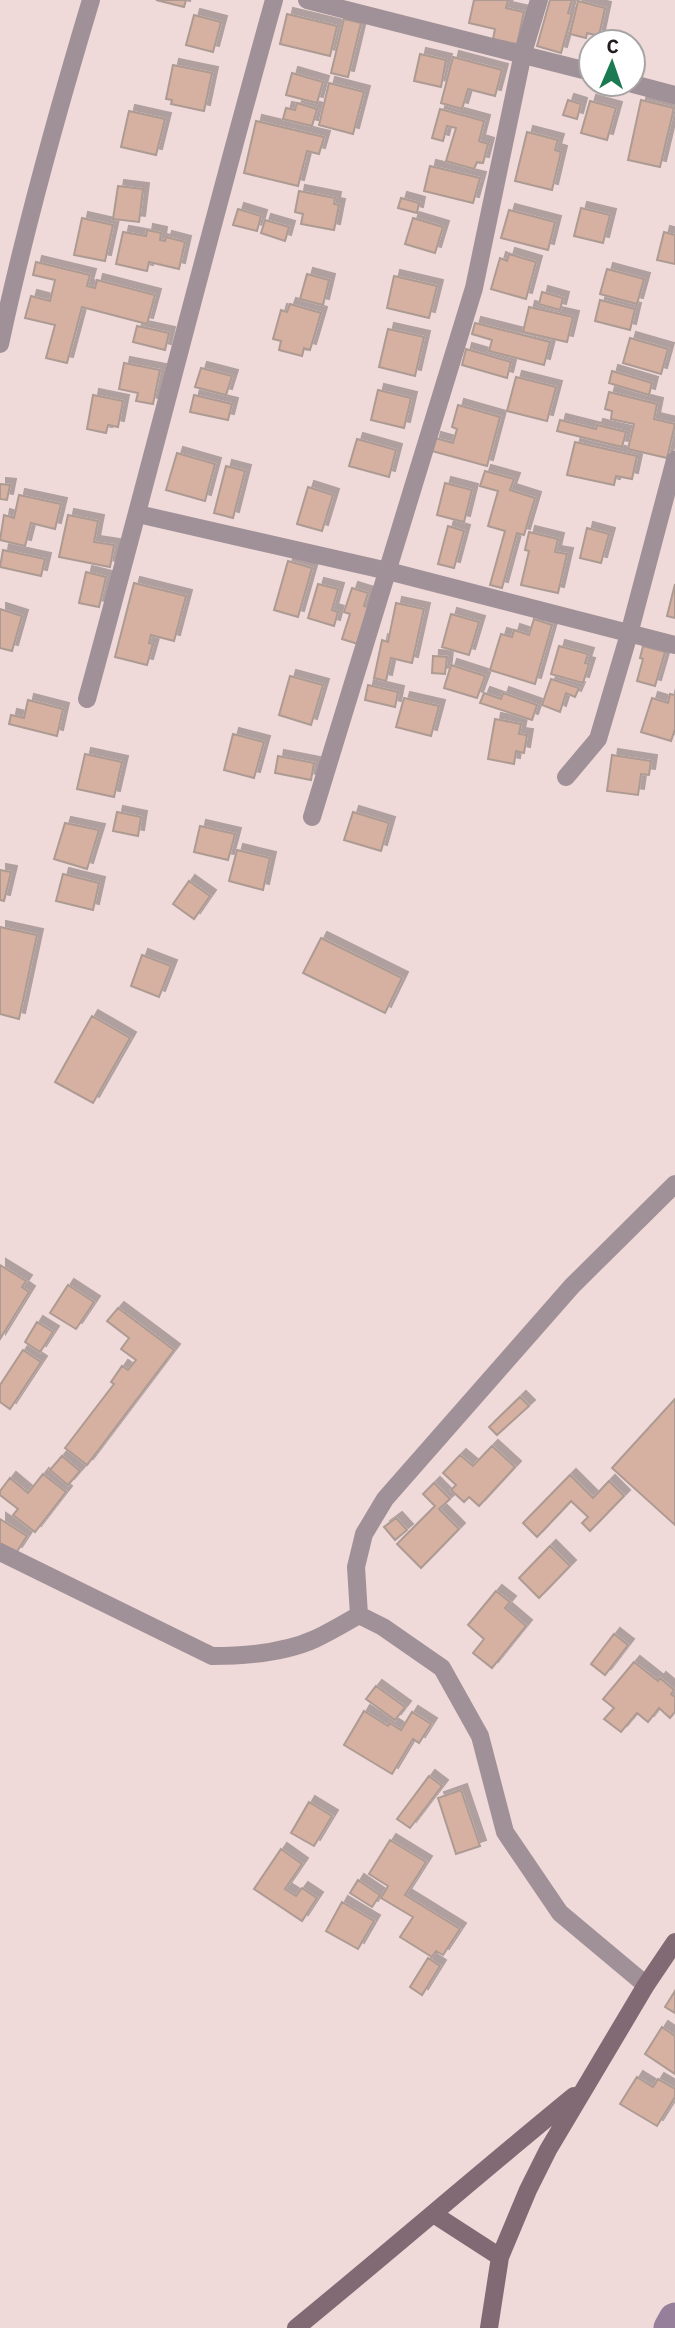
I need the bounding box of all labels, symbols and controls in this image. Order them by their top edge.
north arrow [577,28,647,98]
text: С [606,34,619,58]

